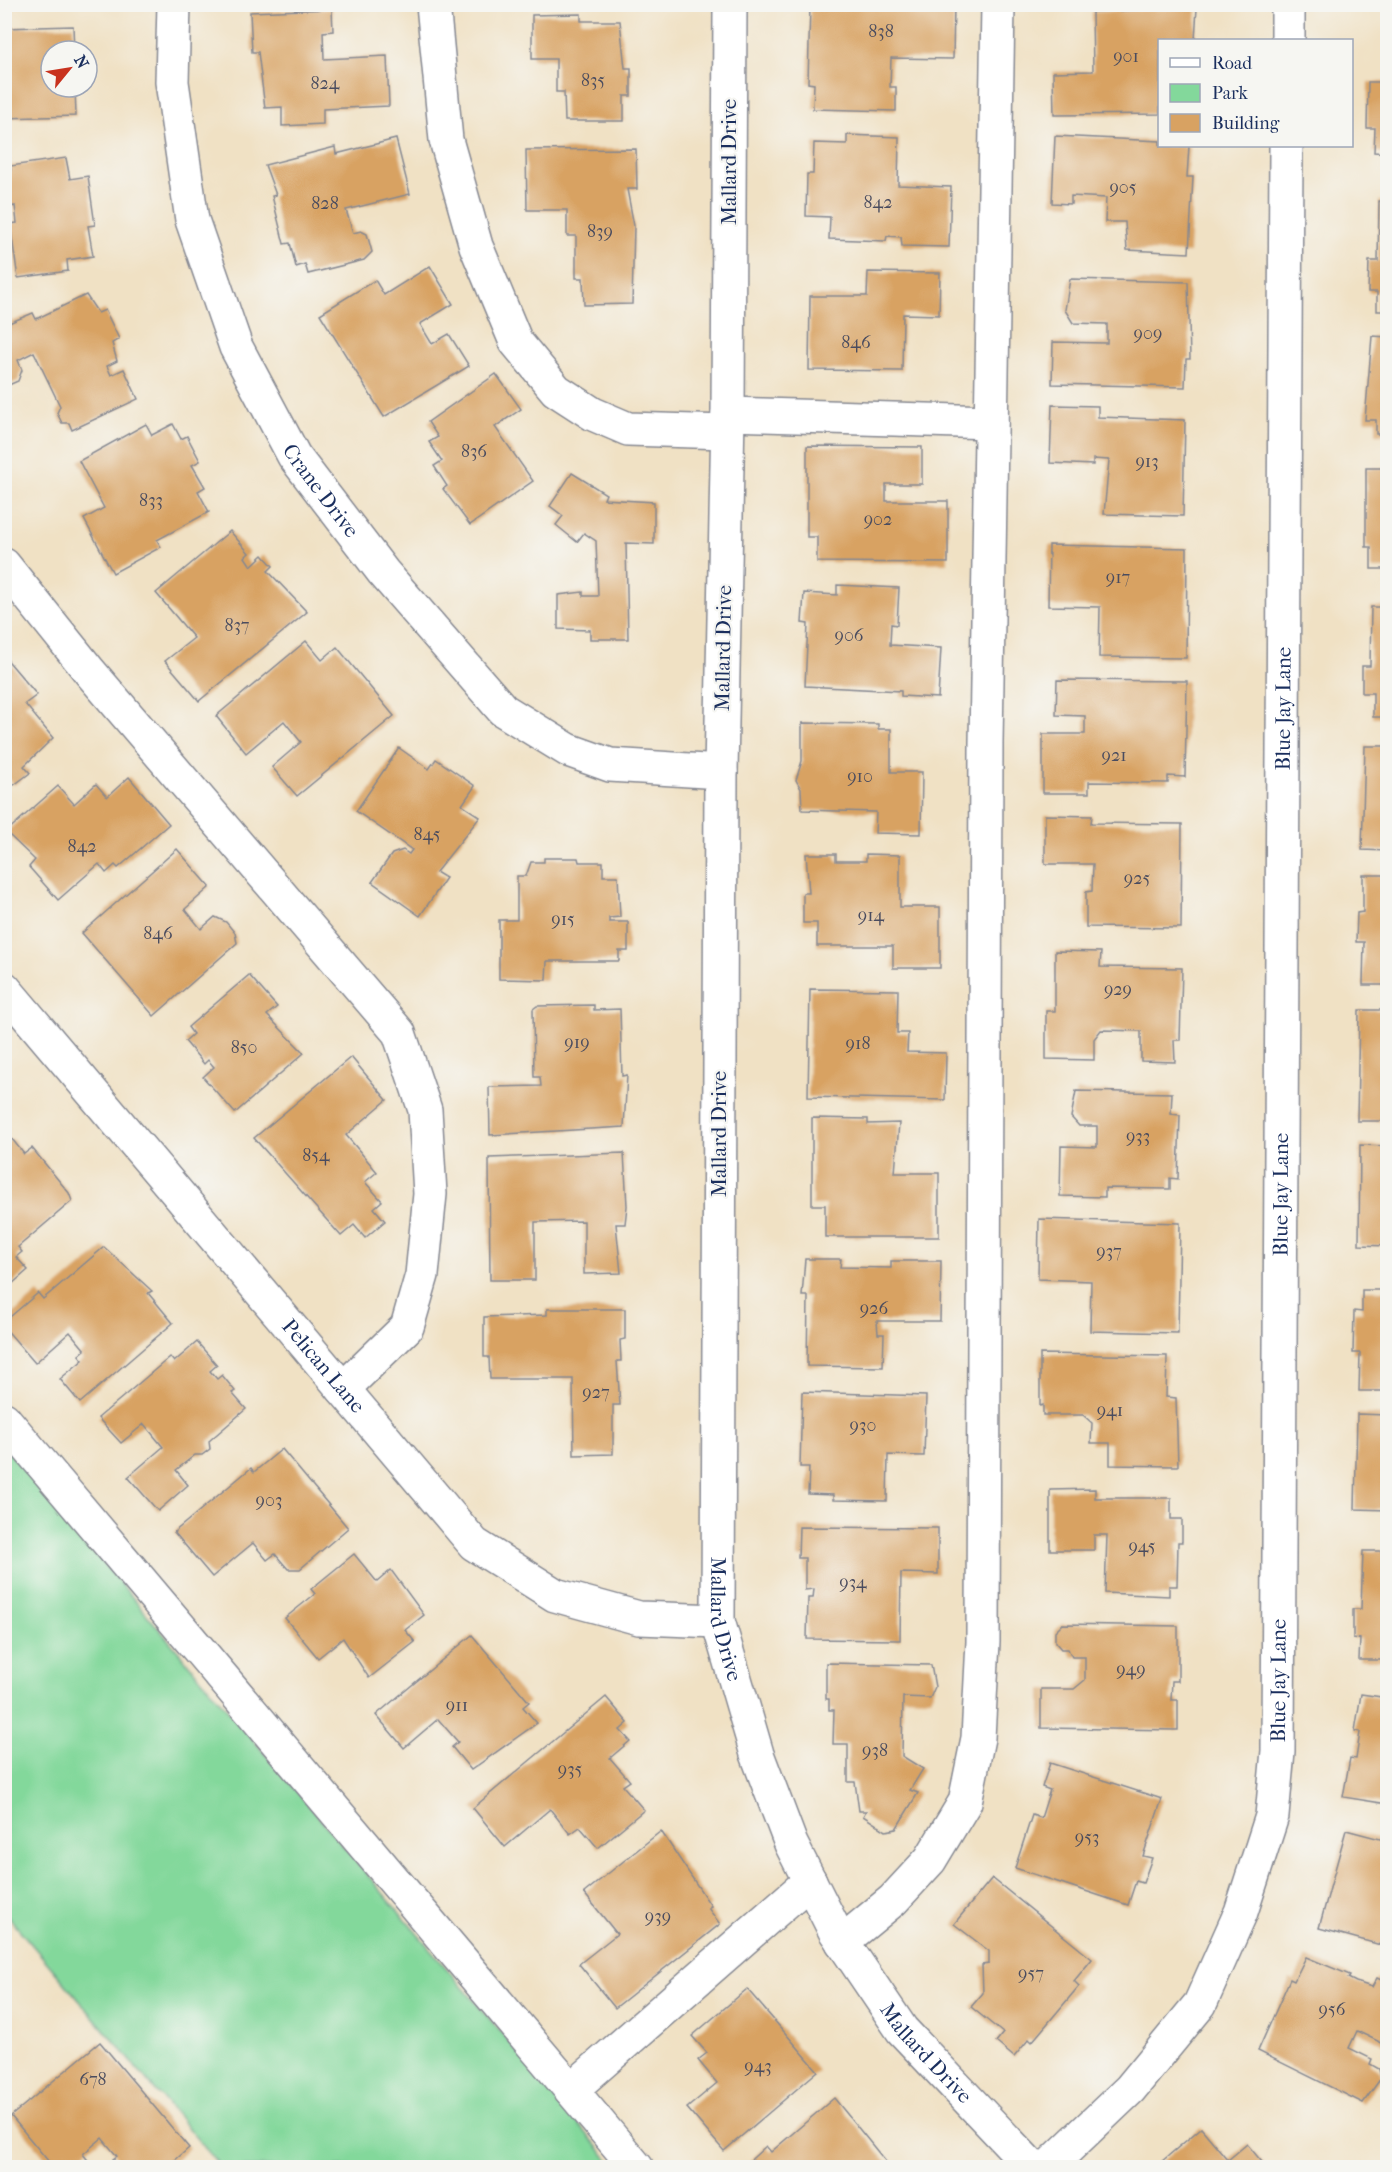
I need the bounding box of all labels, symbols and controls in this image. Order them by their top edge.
house number: 838 [868,21,894,42]
north arrow [39,39,99,99]
legend [1158,39,1353,147]
house number: 901 [1113,46,1139,67]
text: N [70,52,93,73]
text: Road [1212,53,1252,74]
house number: 835 [581,70,605,91]
house number: 824 [311,73,340,94]
text: Park [1212,83,1249,104]
street label: Mallard Drive [717,99,741,225]
text: Building [1212,113,1280,134]
house number: 905 [1109,177,1137,198]
house number: 842 [864,192,892,213]
house number: 828 [311,193,339,214]
house number: 839 [587,221,613,242]
house number: 909 [1134,323,1162,344]
house number: 846 [841,332,871,353]
street label: Crane Drive [278,440,364,542]
house number: 836 [461,441,487,462]
house number: 913 [1135,451,1159,472]
house number: 833 [139,490,163,511]
house number: 902 [864,509,892,530]
house number: 917 [1106,567,1131,588]
street label: Mallard Drive [710,585,736,711]
house number: 837 [224,615,250,636]
house number: 906 [834,625,864,646]
street label: Blue Jay Lane [1271,647,1296,770]
house number: 921 [1101,745,1127,766]
house number: 910 [847,766,873,787]
house number: 845 [414,824,441,845]
house number: 842 [68,836,96,857]
house number: 925 [1124,868,1150,889]
house number: 914 [858,905,885,926]
house number: 915 [551,909,575,930]
house number: 846 [143,923,173,944]
house number: 929 [1104,979,1132,1000]
house number: 919 [564,1032,590,1053]
house number: 918 [846,1033,870,1054]
house number: 850 [231,1037,257,1058]
street label: Mallard Drive [707,1071,731,1197]
house number: 933 [1126,1126,1150,1147]
street label: Blue Jay Lane [1268,1133,1293,1256]
house number: 854 [302,1145,330,1166]
house number: 937 [1096,1241,1122,1262]
house number: 926 [860,1298,888,1319]
street label: Pelican Lane [277,1314,370,1418]
house number: 927 [582,1382,610,1403]
house number: 941 [1097,1400,1123,1421]
house number: 930 [850,1415,876,1436]
house number: 903 [256,1490,282,1511]
house number: 945 [1128,1536,1156,1557]
street label: Mallard Drive [705,1557,747,1684]
house number: 934 [839,1572,867,1593]
street label: Blue Jay Lane [1266,1619,1291,1742]
house number: 949 [1116,1659,1146,1680]
house number: 911 [446,1695,468,1716]
house number: 938 [862,1740,888,1761]
house number: 935 [558,1759,583,1780]
house number: 953 [1075,1827,1099,1848]
house number: 939 [645,1906,671,1927]
house number: 957 [1018,1963,1044,1984]
street label: Mallard Drive [875,1998,977,2108]
house number: 956 [1319,1999,1346,2020]
house number: 943 [744,2056,772,2077]
house number: 678 [79,2069,107,2090]

